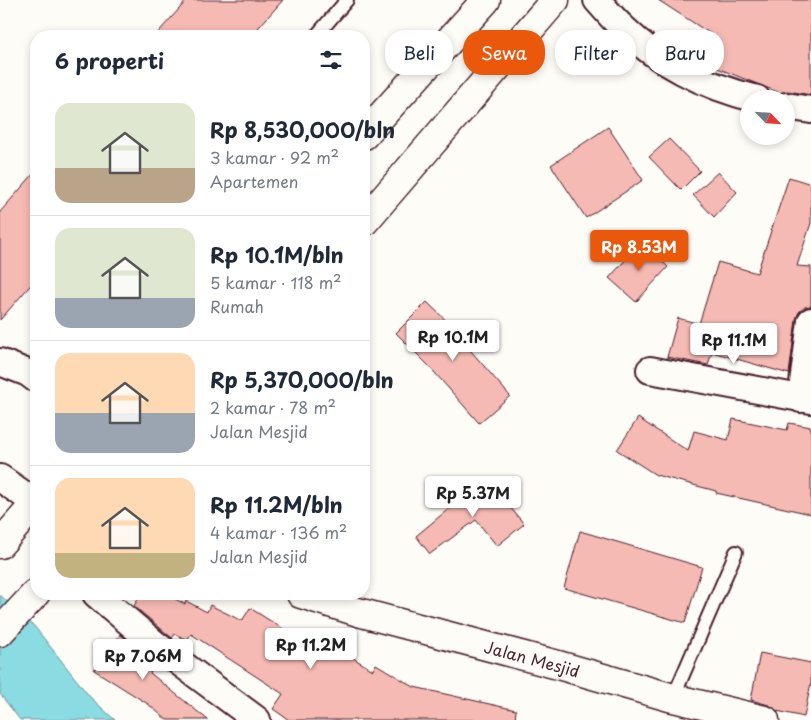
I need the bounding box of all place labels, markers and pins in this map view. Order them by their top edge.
pin: Rp 8.53M [587,230,691,272]
pin: Rp 10.1M [401,320,505,362]
pin: Rp 11.1M [682,322,786,365]
pin: Rp 5.37M [421,476,525,518]
pin: Rp 11.2M [259,628,363,670]
pin: Rp 7.06M [91,638,195,681]

